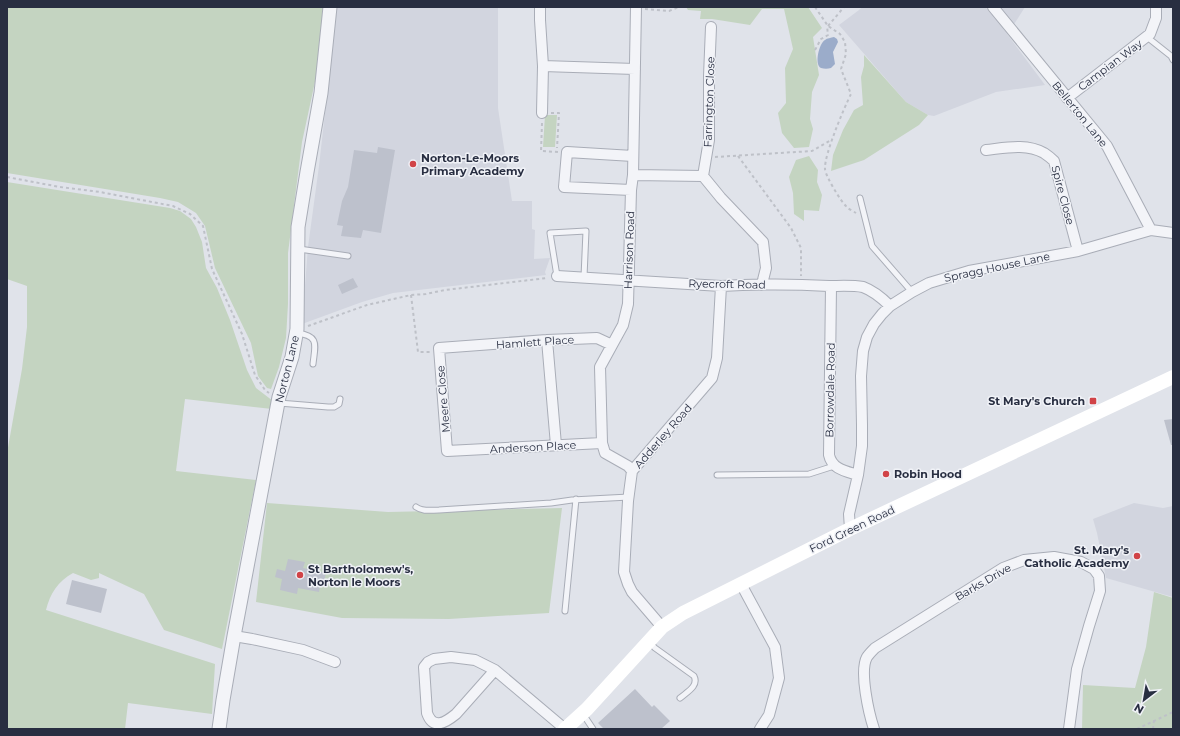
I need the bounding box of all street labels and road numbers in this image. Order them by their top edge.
street label: Campian Way [1075,36,1145,94]
street label: Farrington Close [700,56,718,148]
street label: Bellerton Lane [1049,78,1111,150]
street label: Spire Close [1048,164,1078,226]
street label: Harrison Road [621,211,637,289]
street label: Spragg House Lane [943,249,1052,285]
street label: Ryecroft Road [688,276,766,292]
street label: Hamlett Place [495,332,575,352]
street label: Norton Lane [272,334,302,404]
street label: Borrowdale Road [822,342,838,438]
street label: Meere Close [433,365,453,433]
street label: Adderley Road [631,401,695,471]
street label: Anderson Place [489,438,577,456]
street label: Ford Green Road [807,502,897,556]
street label: Barks Drive [952,560,1014,604]

